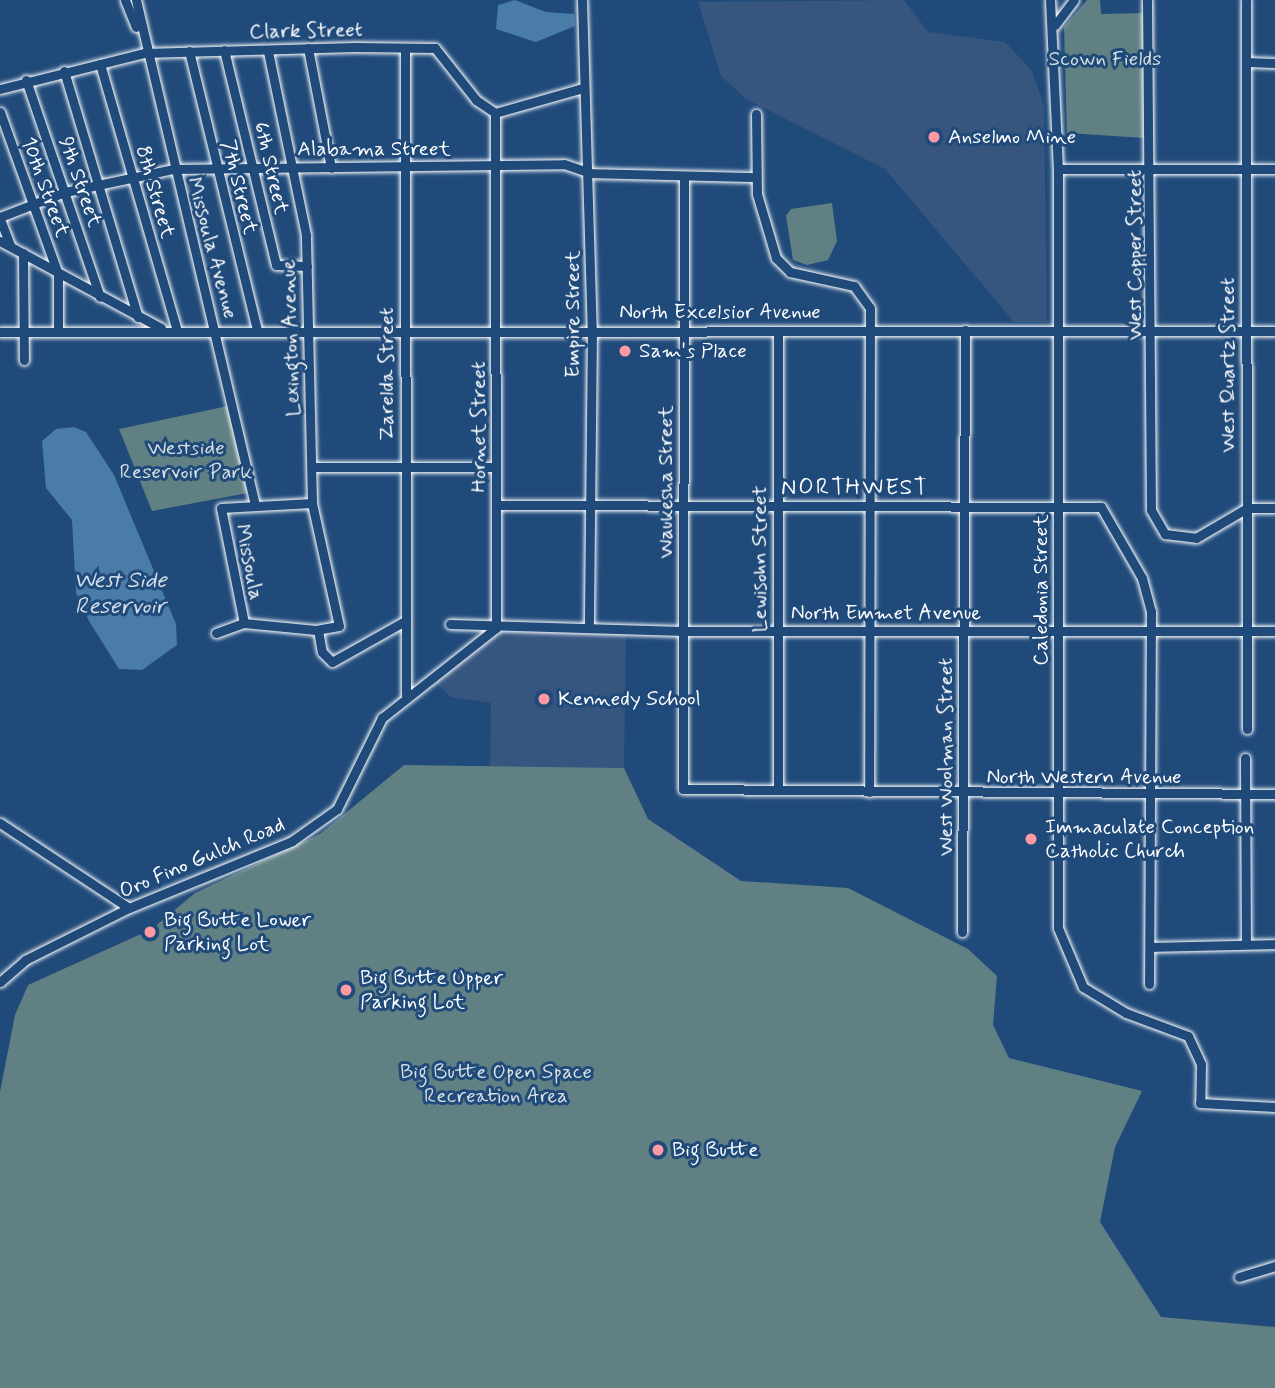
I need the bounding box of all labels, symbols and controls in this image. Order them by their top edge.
street label: Clark Street [247,17,365,45]
park label: Scown Fields [1048,46,1162,72]
street label: 6th Street [248,119,294,217]
place label: Anselmo Mine [948,124,1070,150]
marker: Anselmo Mine [926,129,942,145]
street label: 10th Street [15,133,75,241]
street label: 9th Street [53,134,107,230]
street label: Alabama Street [297,136,451,162]
street label: 7th Street [215,137,263,237]
street label: 8th Street [130,143,180,241]
street label: West Copper Street [1122,168,1148,342]
street label: Missoula Avenue [181,173,243,323]
street label: Empire Street [560,250,586,378]
street label: Lexington Avenue [276,260,306,416]
street label: West Quartz Street [1215,276,1241,454]
street label: North Excelsior Avenue [617,299,823,325]
street label: Zarelda Street [374,305,400,443]
place label: Sam's Place [639,338,747,364]
marker: Sam's Place [617,343,633,359]
street label: Hornet Street [466,360,492,494]
street label: Waukesha Street [653,405,679,559]
park label: Westside Reservoir Park [121,435,251,485]
district label: NORTHWEST [781,474,929,502]
street label: Lewisohn Street [747,486,773,632]
street label: Caledonia Street [1028,514,1054,666]
street label: Missoula [229,522,269,602]
water label: West Side Reservoir [73,567,167,621]
street label: North Emmet Avenue [789,600,983,626]
street label: West Woolman Street [933,656,959,858]
place label: Kennedy School [558,686,701,712]
marker: Kennedy School [536,691,552,707]
street label: North Western Avenue [984,764,1184,790]
street label: Oro Fino Gulch Road [117,812,287,904]
place label: Immaculate Conception Catholic Church [1045,814,1256,864]
marker: Immaculate Conception Catholic Church [1023,831,1039,847]
place label: Big Butte Lower Parking Lot [164,907,313,957]
marker: Big Butte Lower Parking Lot [142,924,158,940]
place label: Big Butte Upper Parking Lot [360,965,504,1015]
marker: Big Butte Upper Parking Lot [338,982,354,998]
park label: Big Butte Open Space Recreation Area [400,1059,592,1109]
place label: Big Butte [672,1137,760,1163]
marker: Big Butte [650,1142,666,1158]

